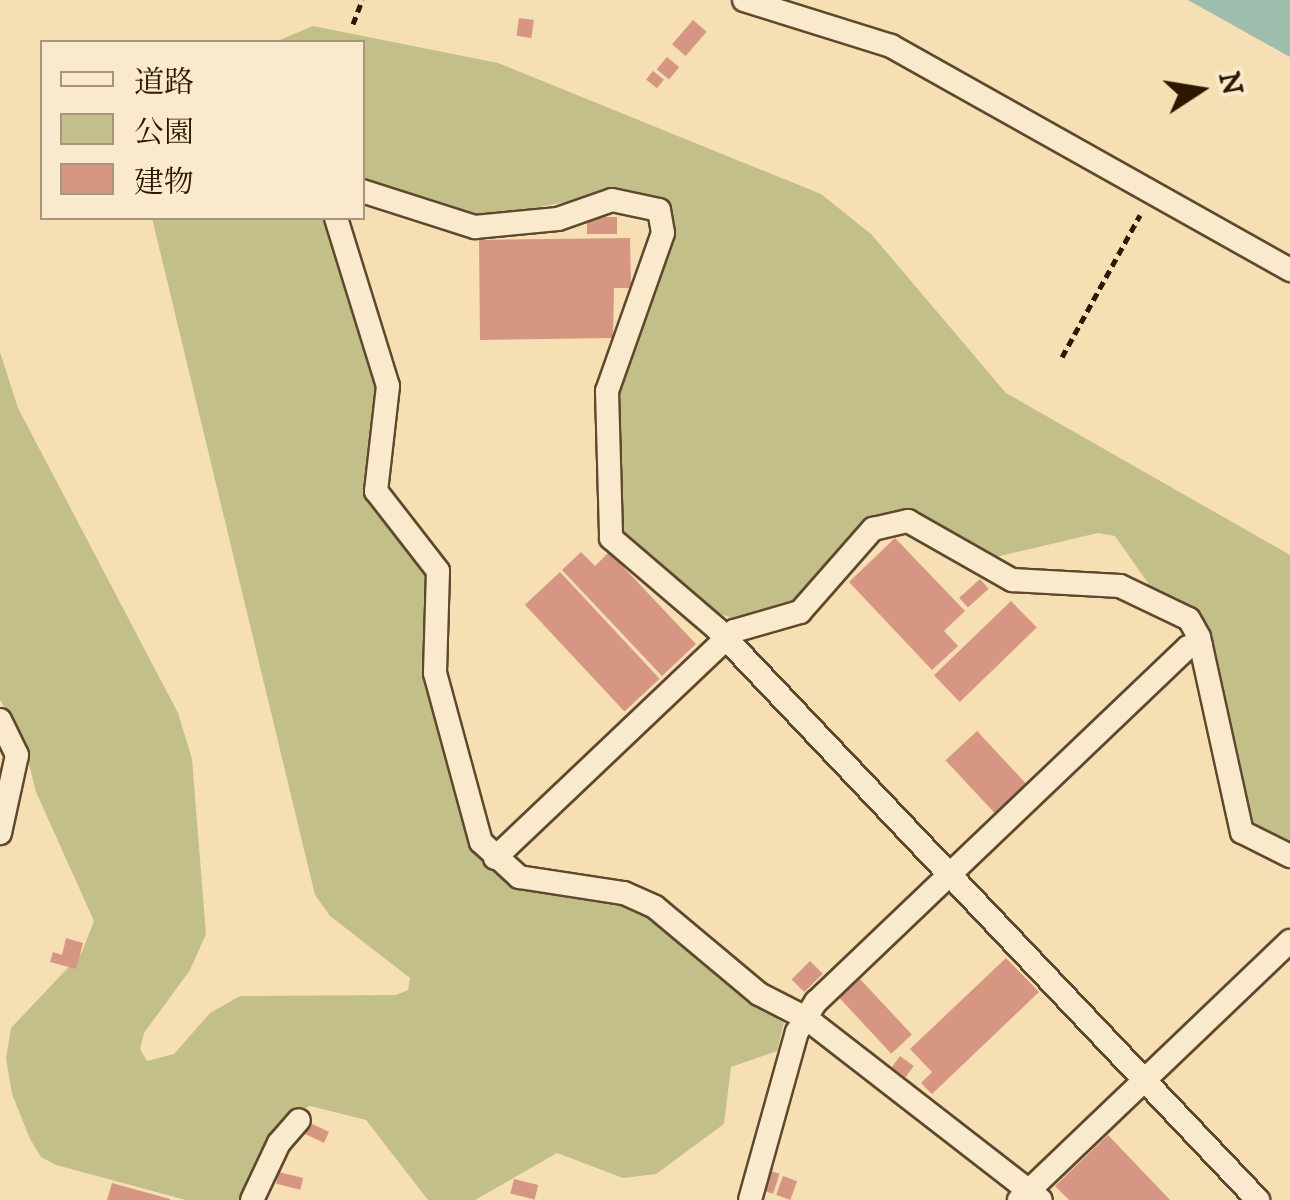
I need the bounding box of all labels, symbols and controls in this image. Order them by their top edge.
legend [40,40,365,220]
north arrow [1150,40,1250,140]
text: 道路 [134,65,194,102]
text: N [1210,69,1249,99]
text: 公園 [134,115,194,152]
text: 建物 [134,165,194,202]

